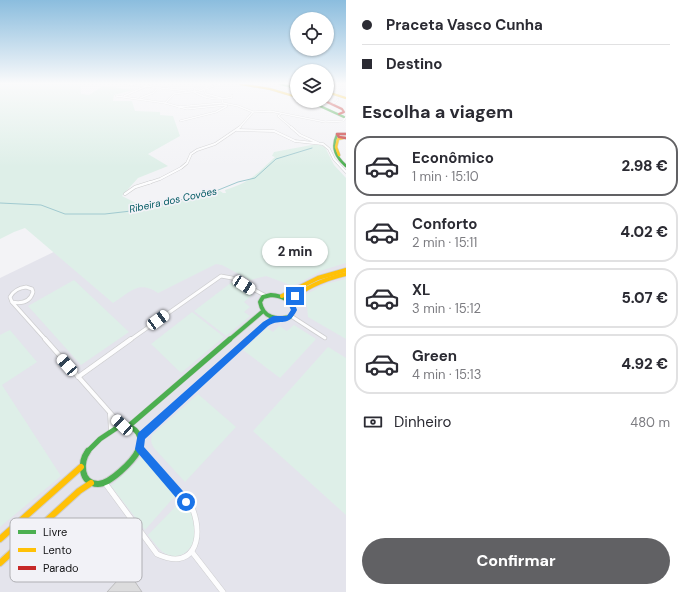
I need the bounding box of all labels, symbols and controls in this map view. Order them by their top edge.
map controls [290,12,334,108]
button: locate [290,12,334,56]
text: Praceta Vasco Cunha [386,15,543,35]
text: Destino [386,54,442,74]
button: layers [290,64,334,108]
text: Escolha a viagem [362,100,513,124]
icon: car [364,148,400,184]
text: Econômico [412,148,494,168]
text: 2.98 € [622,156,668,176]
text: 1 min · 15:10 [412,168,479,185]
water label: Ribeira dos Covões [128,184,218,216]
icon: car [364,214,400,250]
text: Conforto [412,214,477,234]
text: 4.02 € [620,222,668,242]
text: 2 min · 15:11 [412,234,477,251]
callout: 2 min [262,238,328,266]
text: 2 min [278,243,312,260]
car [231,273,257,297]
icon: car [364,280,400,316]
text: XL [412,280,430,300]
route end [286,287,304,305]
text: 5.07 € [621,288,668,308]
text: 3 min · 15:12 [412,300,481,317]
car [145,308,171,332]
icon: car [364,346,400,382]
text: Green [412,346,457,366]
car [55,352,79,378]
text: 4.92 € [621,354,668,374]
text: 4 min · 15:13 [412,366,481,383]
icon: cash [362,411,384,433]
car [109,412,135,438]
text: Dinheiro [394,412,451,432]
text: 480 m [630,414,670,431]
route start [177,493,195,511]
legend [10,518,142,582]
text: Livre [43,525,67,539]
button: Confirmar [362,538,670,584]
text: Lento [43,543,72,557]
text: Parado [43,561,79,575]

